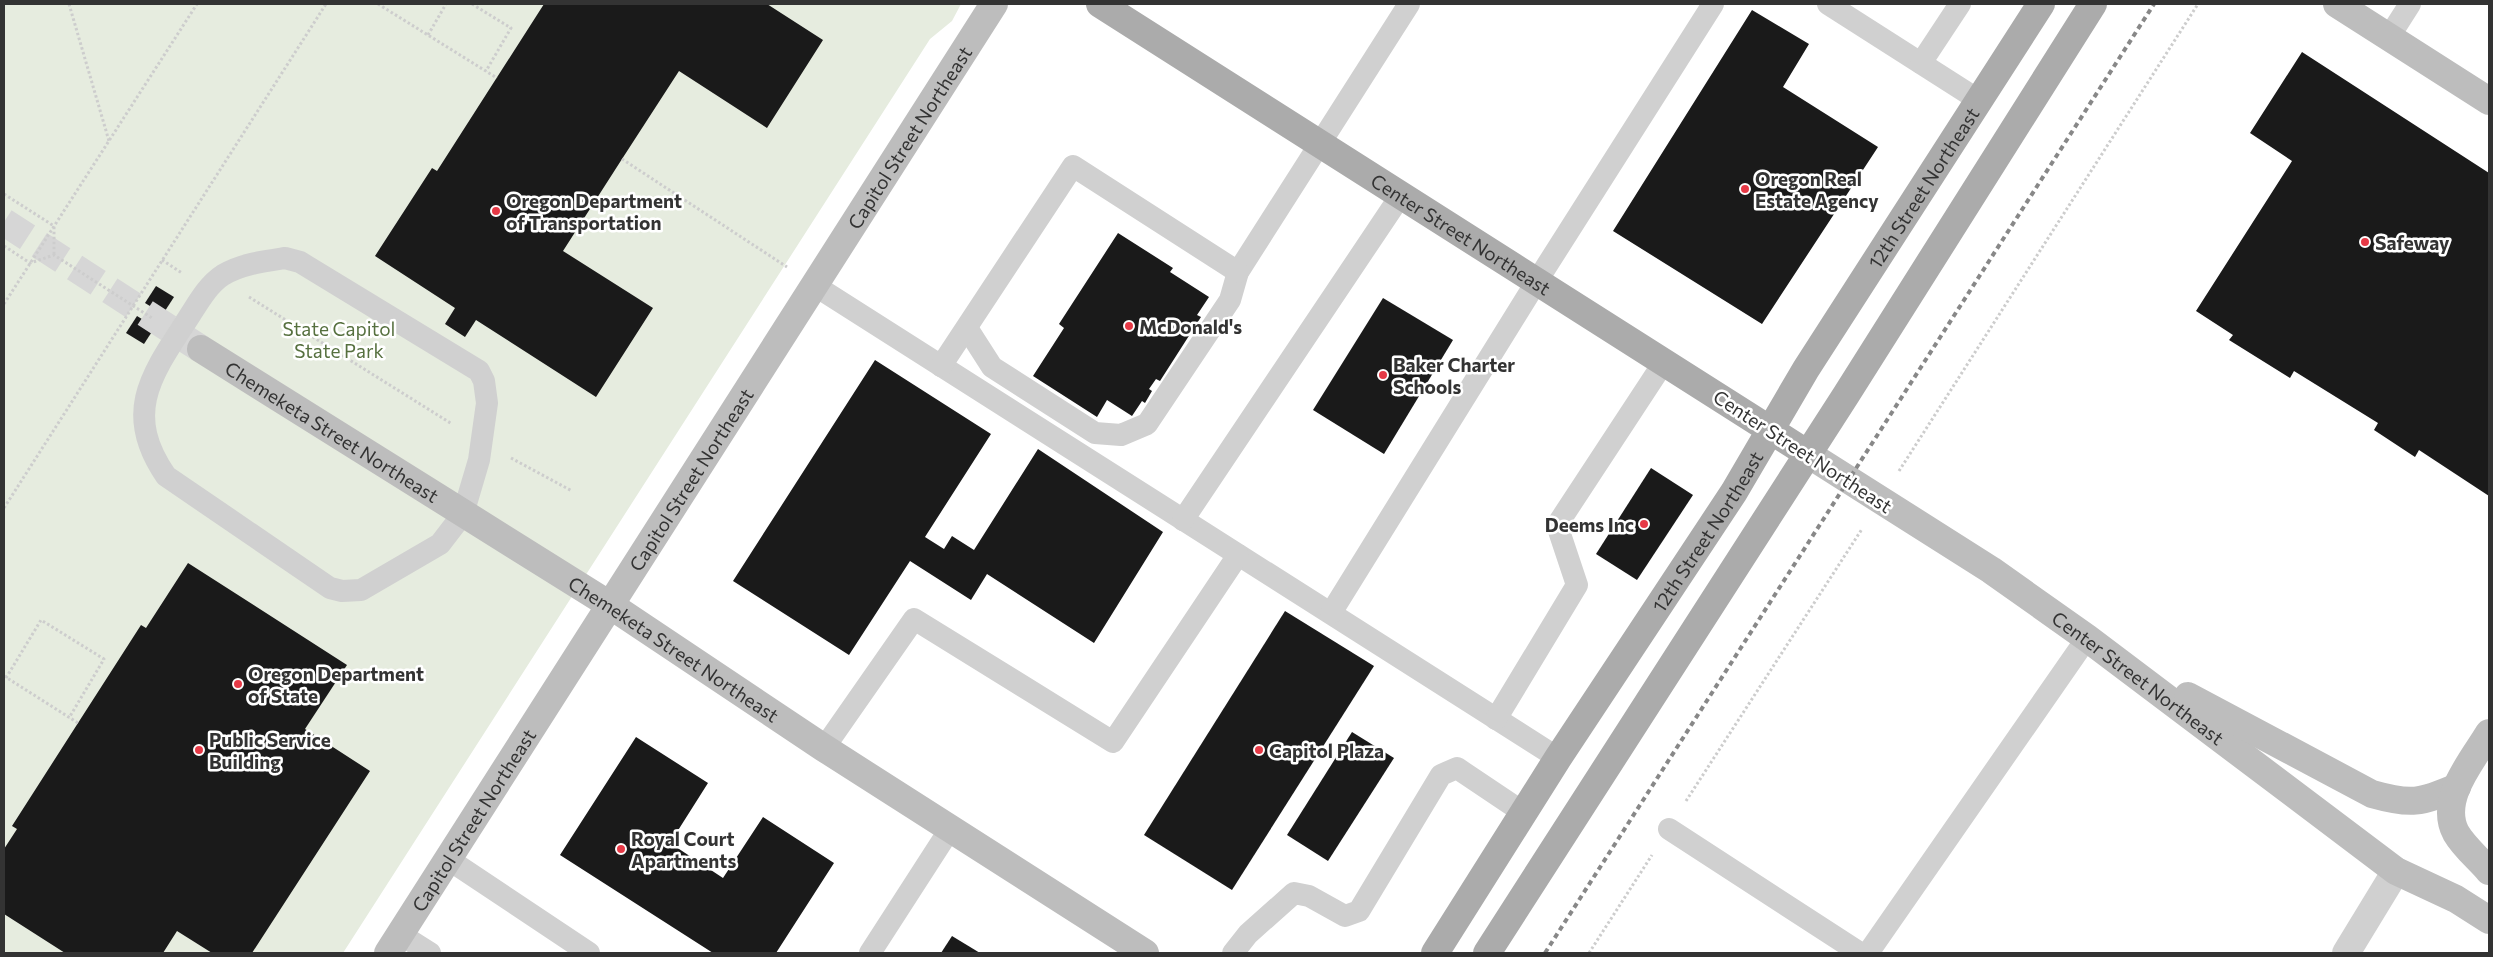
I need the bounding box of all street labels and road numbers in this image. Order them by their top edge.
street label: Capitol Street Northeast [842,41,976,233]
street label: 12th Street Northeast [1863,103,1983,272]
street label: Center Street Northeast [1367,168,1556,299]
street label: Chemeketa Street Northeast [221,356,444,507]
street label: Capitol Street Northeast [624,384,757,575]
street label: Center Street Northeast [1709,385,1897,518]
street label: 12th Street Northeast [1647,446,1767,616]
street label: Chemeketa Street Northeast [565,571,784,726]
street label: Center Street Northeast [2048,606,2229,749]
street label: Capitol Street Northeast [406,724,540,915]

